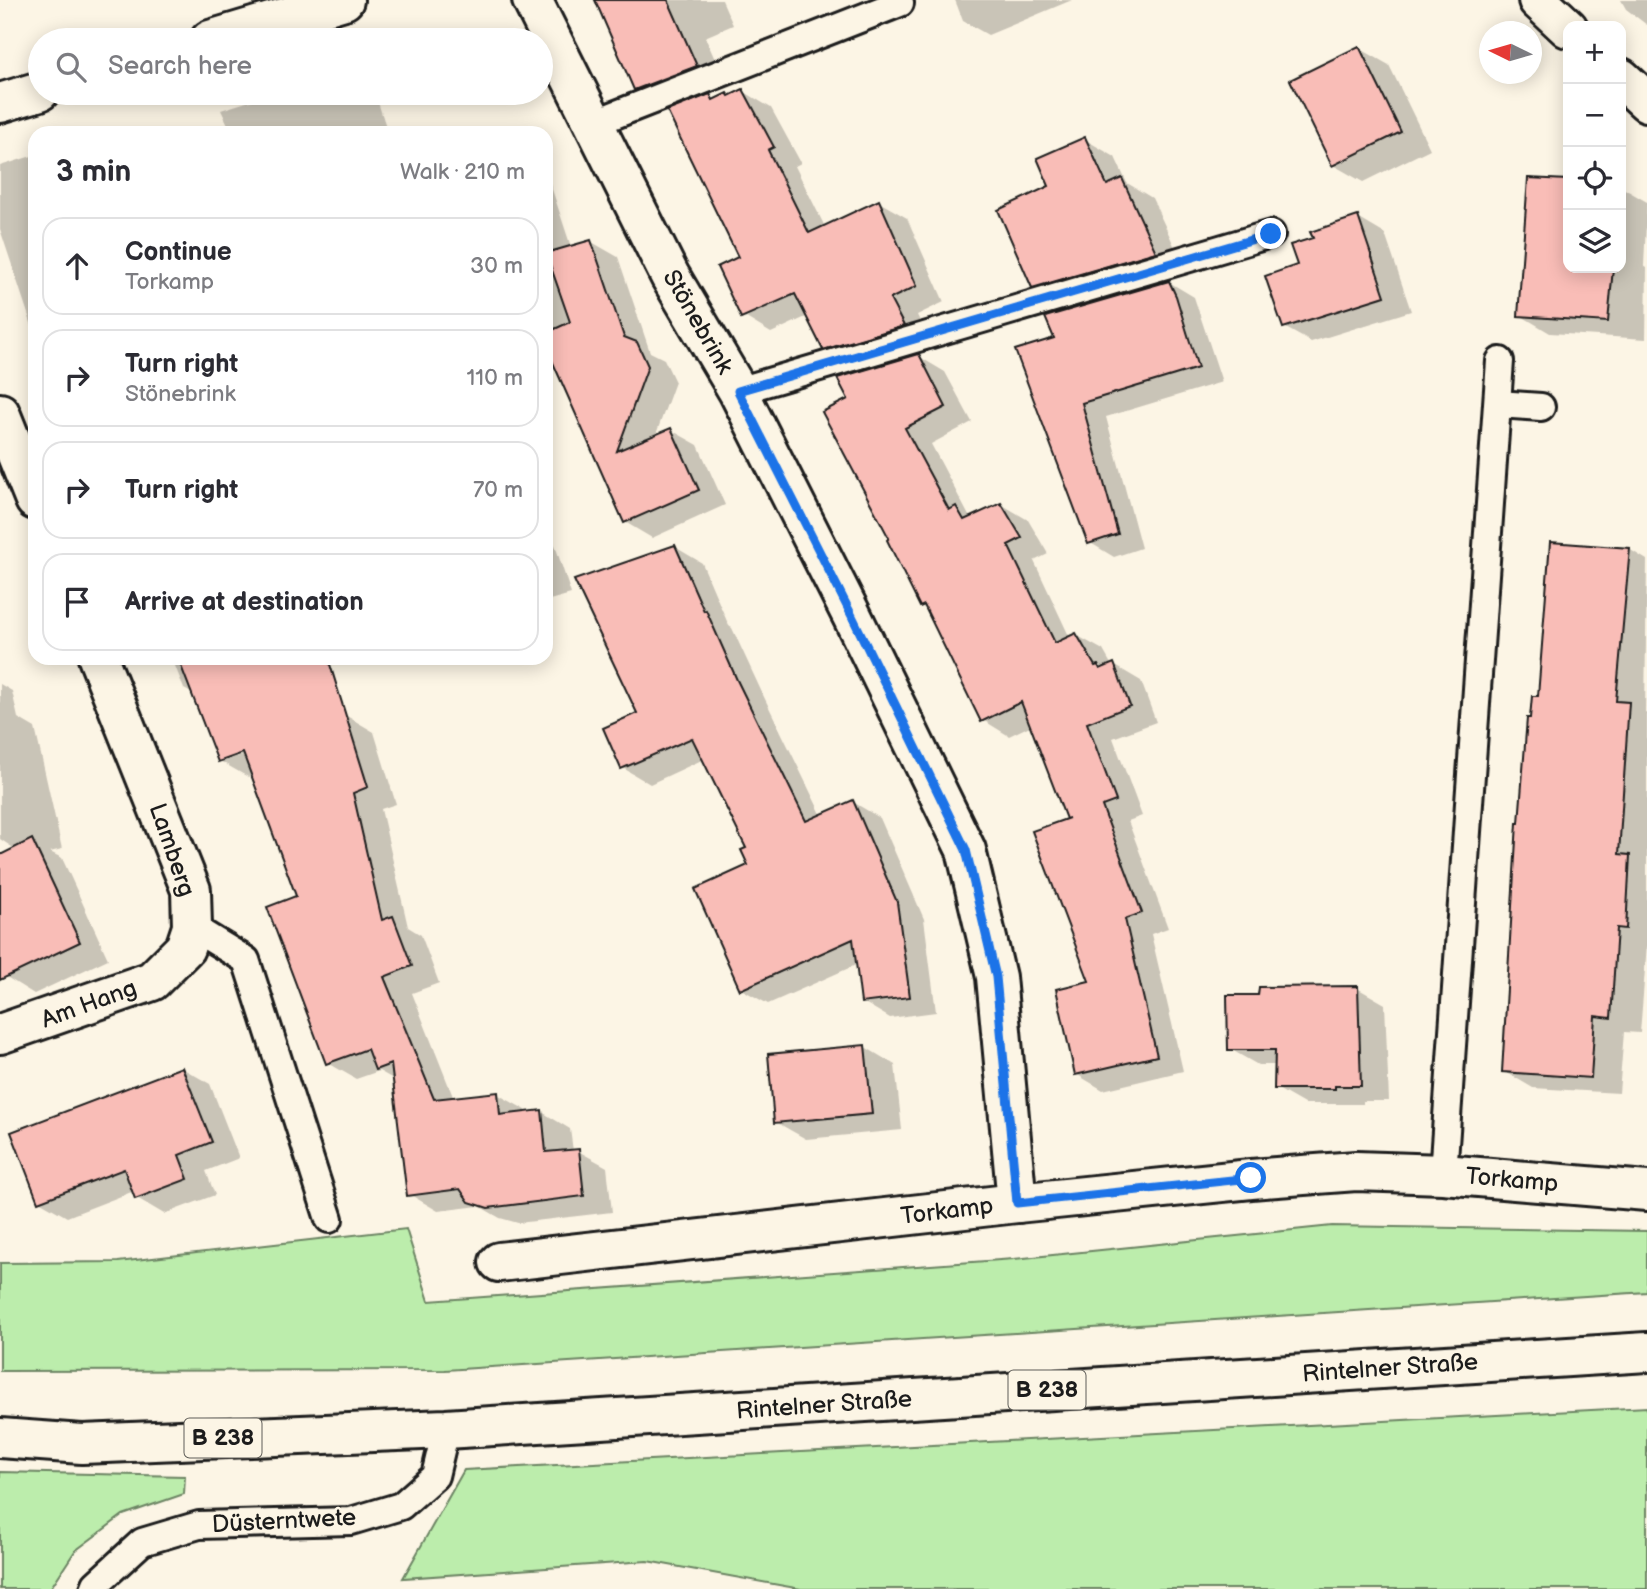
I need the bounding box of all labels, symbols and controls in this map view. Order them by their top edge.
north arrow [1479,21,1542,84]
map controls [1563,21,1626,273]
button: + [1563,21,1626,84]
search box [28,28,553,105]
icon: search [52,48,90,86]
text: Search here [108,51,252,82]
button: − [1563,84,1626,147]
button: locate [1563,147,1626,210]
text: 3 min [56,154,131,190]
text: Walk · 210 m [400,158,525,186]
button: layers [1563,210,1626,273]
route end [1255,218,1286,249]
text: Continue [125,237,232,268]
icon: ahead [58,247,96,285]
text: 30 m [470,252,523,280]
street label: Stönebrink [657,265,740,379]
text: Torkamp [125,268,214,296]
text: Turn right [125,349,238,380]
icon: right [58,359,96,397]
text: 110 m [466,364,523,392]
text: Stönebrink [125,380,236,408]
icon: right [58,471,96,509]
text: Turn right [125,475,238,506]
text: 70 m [473,476,523,504]
icon: arrive [58,583,96,621]
text: Arrive at destination [125,587,364,618]
street label: Lamberg [143,800,201,900]
street label: Am Hang [37,973,141,1035]
route start [1235,1162,1266,1193]
street label: Torkamp [1464,1162,1560,1198]
street label: Torkamp [899,1191,995,1231]
street label: Rintelner Straße [1301,1347,1479,1389]
road number: B 238 [1009,1371,1086,1410]
street label: Rintelner Straße [735,1384,913,1426]
road number: B 238 [184,1418,262,1457]
street label: Düsterntwete [211,1503,357,1539]

